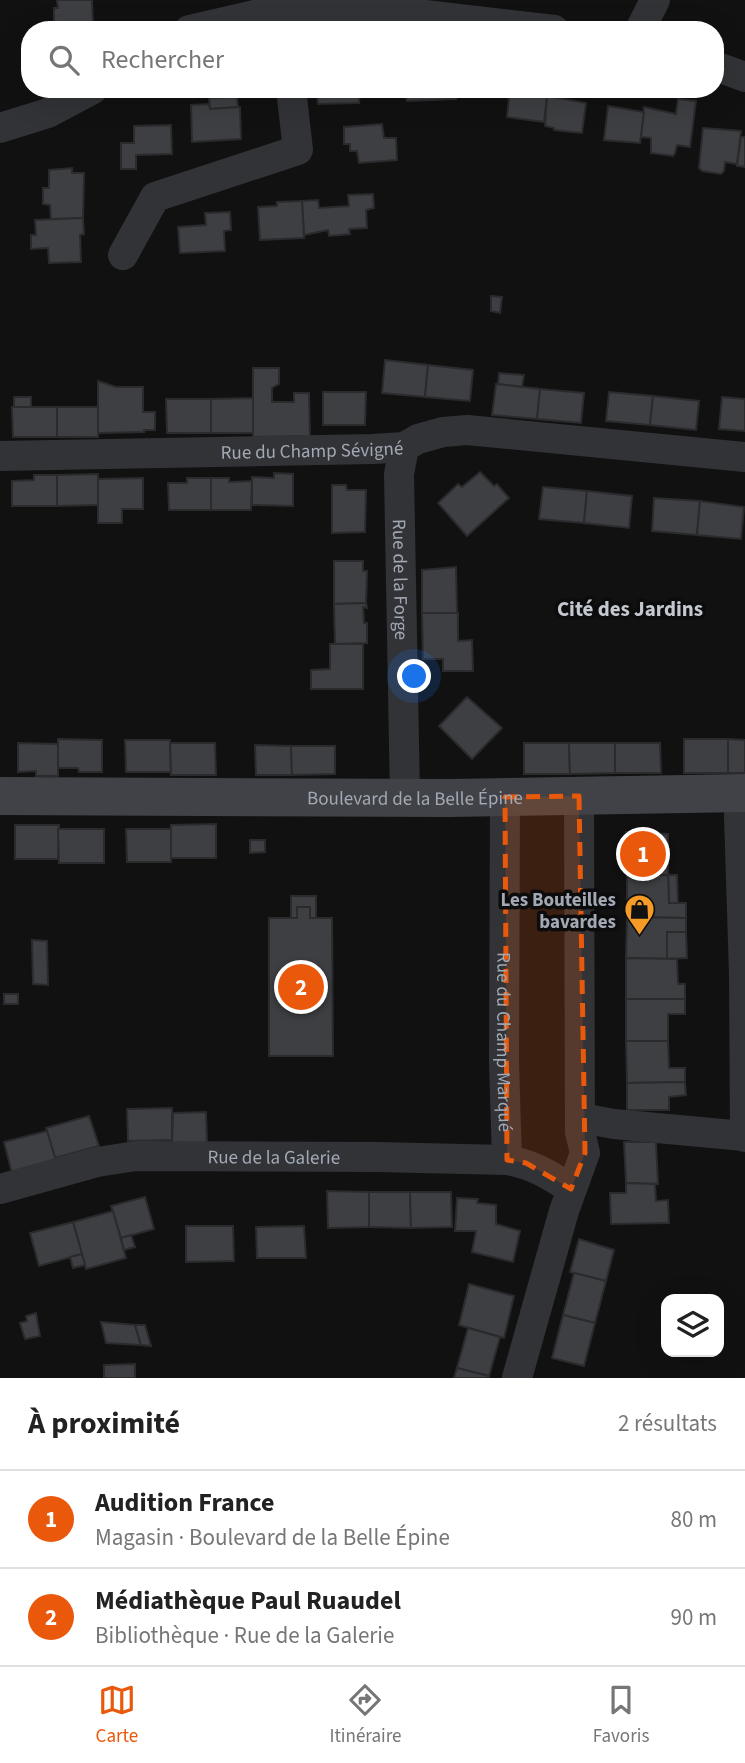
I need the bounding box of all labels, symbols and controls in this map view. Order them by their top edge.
search box [21,21,724,98]
icon: search [45,41,83,79]
text: Rechercher [101,41,224,78]
street label: Rue du Champ Sévigné [220,435,404,467]
street label: Rue de la Forge [385,519,414,640]
district label: Cité des Jardins [557,594,703,624]
your location [397,659,431,693]
street label: Boulevard de la Belle Épine [307,785,523,813]
pin: 1 [620,828,666,880]
place label: Les Bouteilles bavardes [500,887,616,936]
shop icon: Les Bouteilles bavardes [622,893,656,937]
street label: Rue du Champ Marqué [489,952,518,1133]
pin: 2 [278,961,324,1013]
street label: Rue de la Galerie [207,1144,340,1172]
map controls [661,1294,724,1357]
button: layers [661,1294,724,1357]
text: À proximité [28,1402,180,1445]
text: 2 résultats [618,1407,717,1440]
text: Audition France [95,1484,275,1521]
text: 1 [45,1503,57,1536]
text: 80 m [670,1503,717,1536]
text: Magasin · Boulevard de la Belle Épine [95,1521,450,1554]
text: Médiathèque Paul Ruaudel [95,1582,401,1619]
text: 2 [45,1601,57,1634]
text: 90 m [670,1601,717,1634]
text: Bibliothèque · Rue de la Galerie [95,1619,394,1652]
tab: Carte [96,1681,138,1750]
tab: Itinéraire [329,1681,402,1750]
tab: Favoris [593,1681,649,1750]

